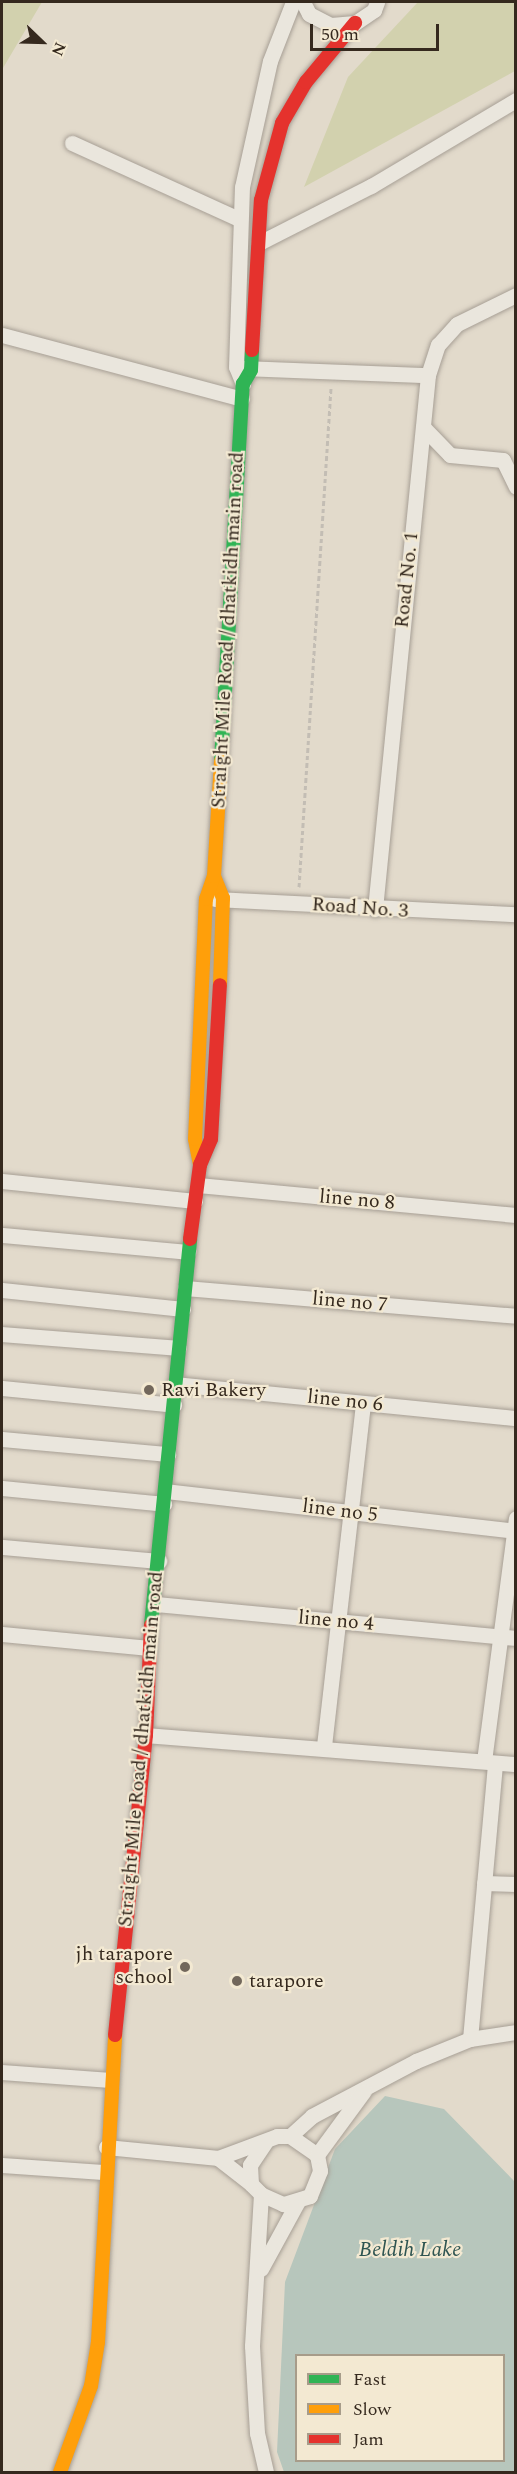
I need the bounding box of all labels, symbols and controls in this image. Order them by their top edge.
north arrow [12,12,72,72]
scale bar [313,12,442,50]
text: 50 m [321,21,359,48]
text: N [45,38,72,60]
street label: Straight Mile Road / dhatkidh main road [207,451,249,809]
street label: Road No. 1 [390,531,424,629]
street label: Road No. 3 [311,893,409,923]
street label: line no 8 [318,1185,396,1215]
street label: line no 7 [311,1287,389,1317]
place label: Ravi Bakery [161,1378,266,1402]
marker: Ravi Bakery [142,1383,156,1397]
street label: line no 6 [306,1385,384,1417]
street label: line no 5 [301,1494,379,1528]
street label: Straight Mile Road / dhatkidh main road [113,1570,169,1928]
street label: line no 4 [297,1606,375,1636]
place label: jh tarapore school [75,1943,173,1990]
marker: jh tarapore school [178,1960,192,1974]
place label: tarapore [249,1969,324,1993]
marker: tarapore [230,1974,244,1988]
water label: Beldih Lake [359,2237,461,2263]
legend [295,2354,505,2462]
text: Fast [353,2366,386,2393]
text: Slow [353,2396,391,2423]
text: Jam [353,2426,384,2453]

